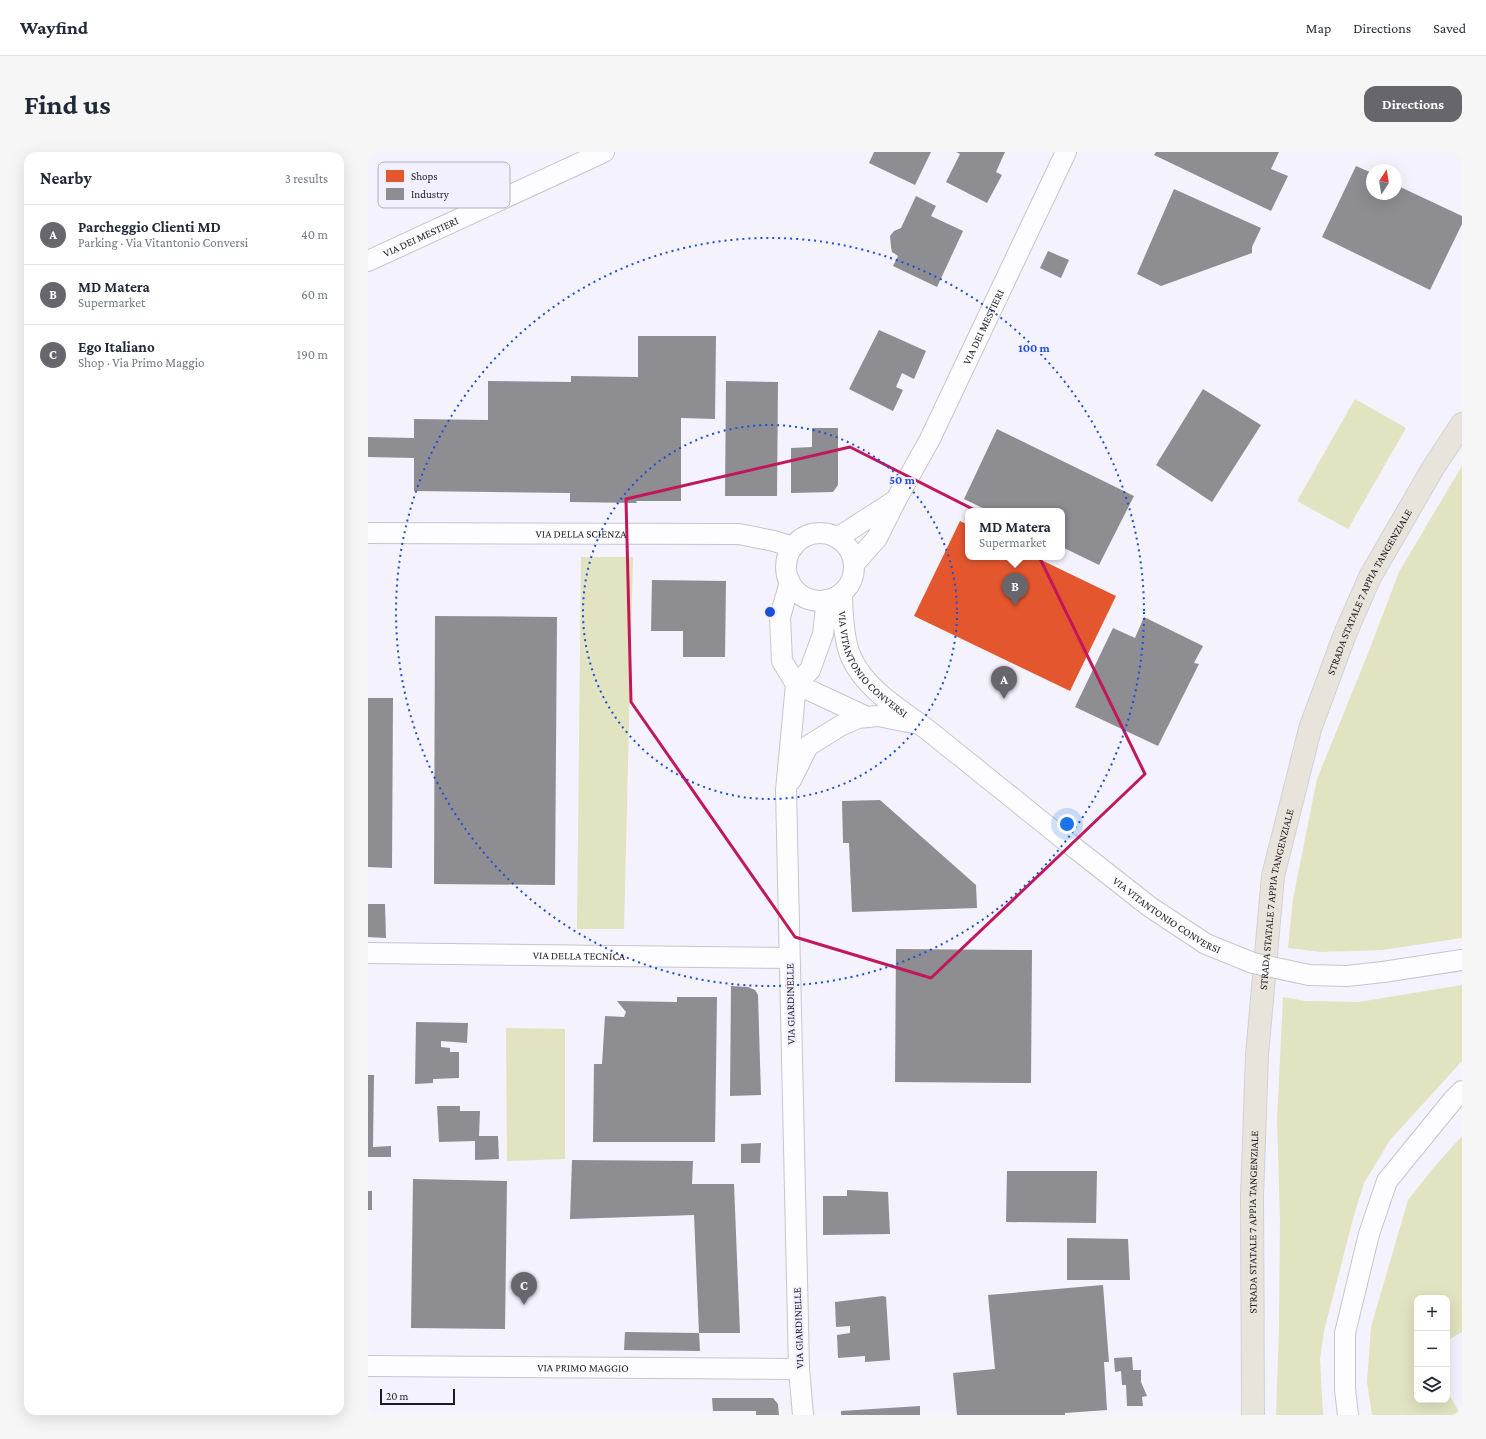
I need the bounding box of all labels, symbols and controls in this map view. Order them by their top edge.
text: Wayfind [20,17,88,38]
text: Map [1306,20,1331,36]
text: Directions [1353,20,1411,36]
text: Saved [1433,20,1466,36]
button: Directions [1364,86,1462,122]
text: Find us [24,89,111,120]
legend [378,162,510,208]
north arrow [1366,164,1402,200]
text: Nearby [40,169,92,188]
text: Shops [411,170,438,183]
text: 3 results [285,171,328,186]
text: Industry [411,188,450,201]
street label: VIA DEI MESTIERI [381,214,460,259]
text: Parcheggio Clienti MD [78,219,221,235]
text: A [49,227,57,242]
text: 40 m [301,227,328,242]
text: Parking · Via Vitantonio Conversi [78,235,248,250]
text: MD Matera [78,279,150,295]
text: B [49,287,57,302]
text: 60 m [301,287,328,302]
street label: VIA DEI MESTIERI [960,288,1006,366]
text: Supermarket [78,295,145,310]
text: Ego Italiano [78,339,155,355]
text: 100 m [1018,341,1051,355]
text: C [49,347,57,362]
text: 190 m [297,347,328,362]
text: Shop · Via Primo Maggio [78,355,205,370]
text: 50 m [889,473,916,487]
street label: STRADA STATALE 7 APPIA TANGENZIALE [1324,507,1414,677]
popup [965,508,1065,560]
text: MD Matera [979,519,1051,535]
street label: VIA DELLA SCIENZA [536,527,627,540]
text: Supermarket [979,535,1046,550]
pin: B [1002,573,1028,606]
centre of rings [763,605,777,619]
street label: VIA VITANTONIO CONVERSI [837,610,910,719]
pin: A [991,666,1017,699]
street label: STRADA STATALE 7 APPIA TANGENZIALE [1257,808,1296,990]
your location [1057,814,1077,834]
street label: VIA VITANTONIO CONVERSI [1111,874,1223,955]
street label: VIA DELLA TECNICA [533,949,626,962]
street label: VIA GIARDINELLE [783,963,797,1045]
street label: STRADA STATALE 7 APPIA TANGENZIALE [1246,1130,1260,1314]
pin: C [511,1272,537,1305]
street label: VIA GIARDINELLE [791,1287,805,1369]
map controls [1414,1295,1450,1403]
button: + [1414,1295,1450,1331]
button: − [1414,1331,1450,1367]
street label: VIA PRIMO MAGGIO [537,1361,629,1374]
button: layers [1414,1367,1450,1403]
scale bar [380,1387,455,1406]
text: 20 m [386,1390,408,1402]

